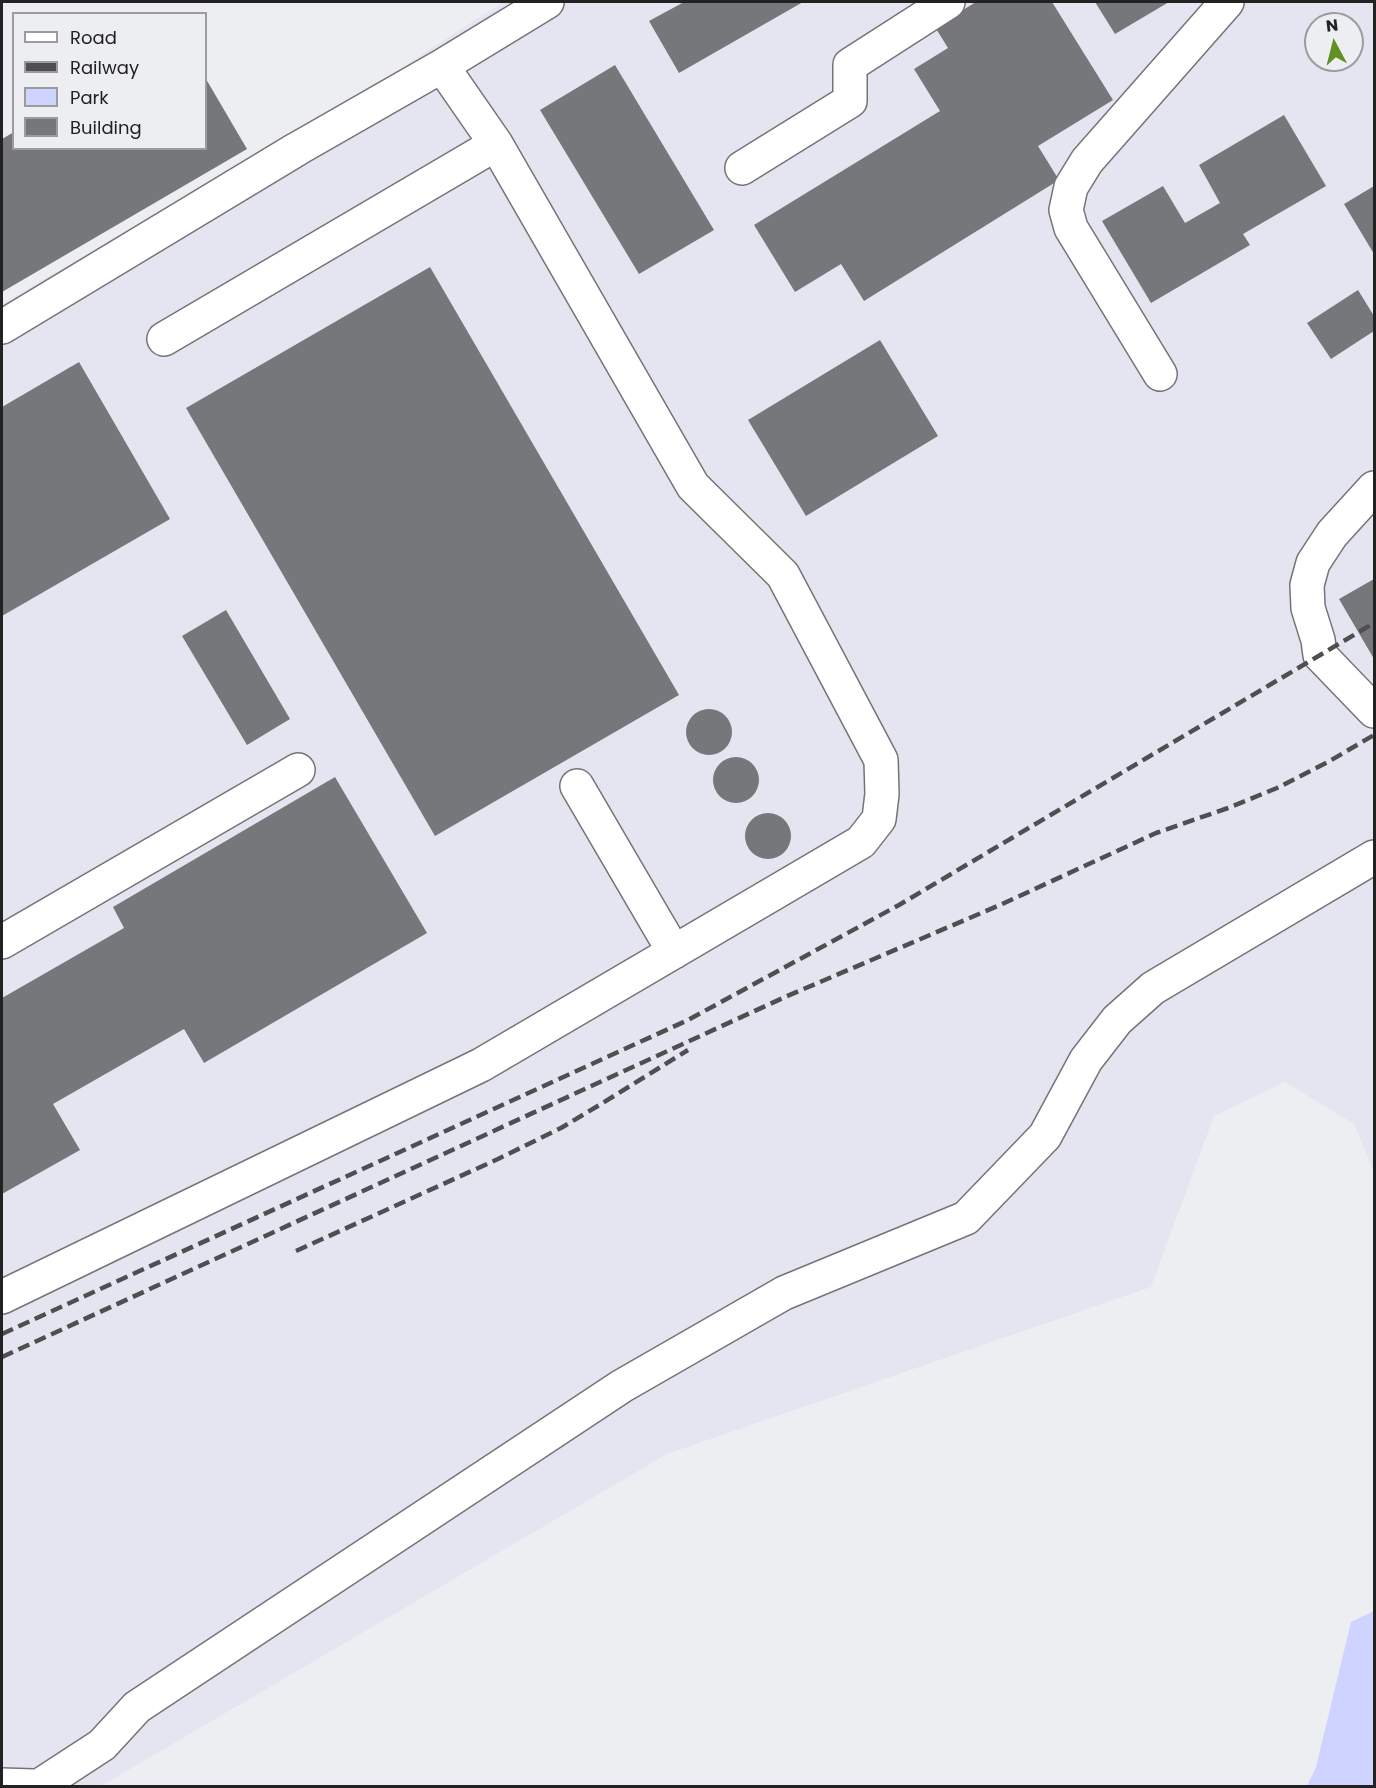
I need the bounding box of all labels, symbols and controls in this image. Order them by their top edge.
legend [12,12,207,150]
north arrow [1304,12,1364,72]
text: N [1325,13,1339,38]
text: Road [70,25,117,50]
text: Railway [70,55,139,80]
text: Park [70,85,109,110]
text: Building [70,115,142,140]

